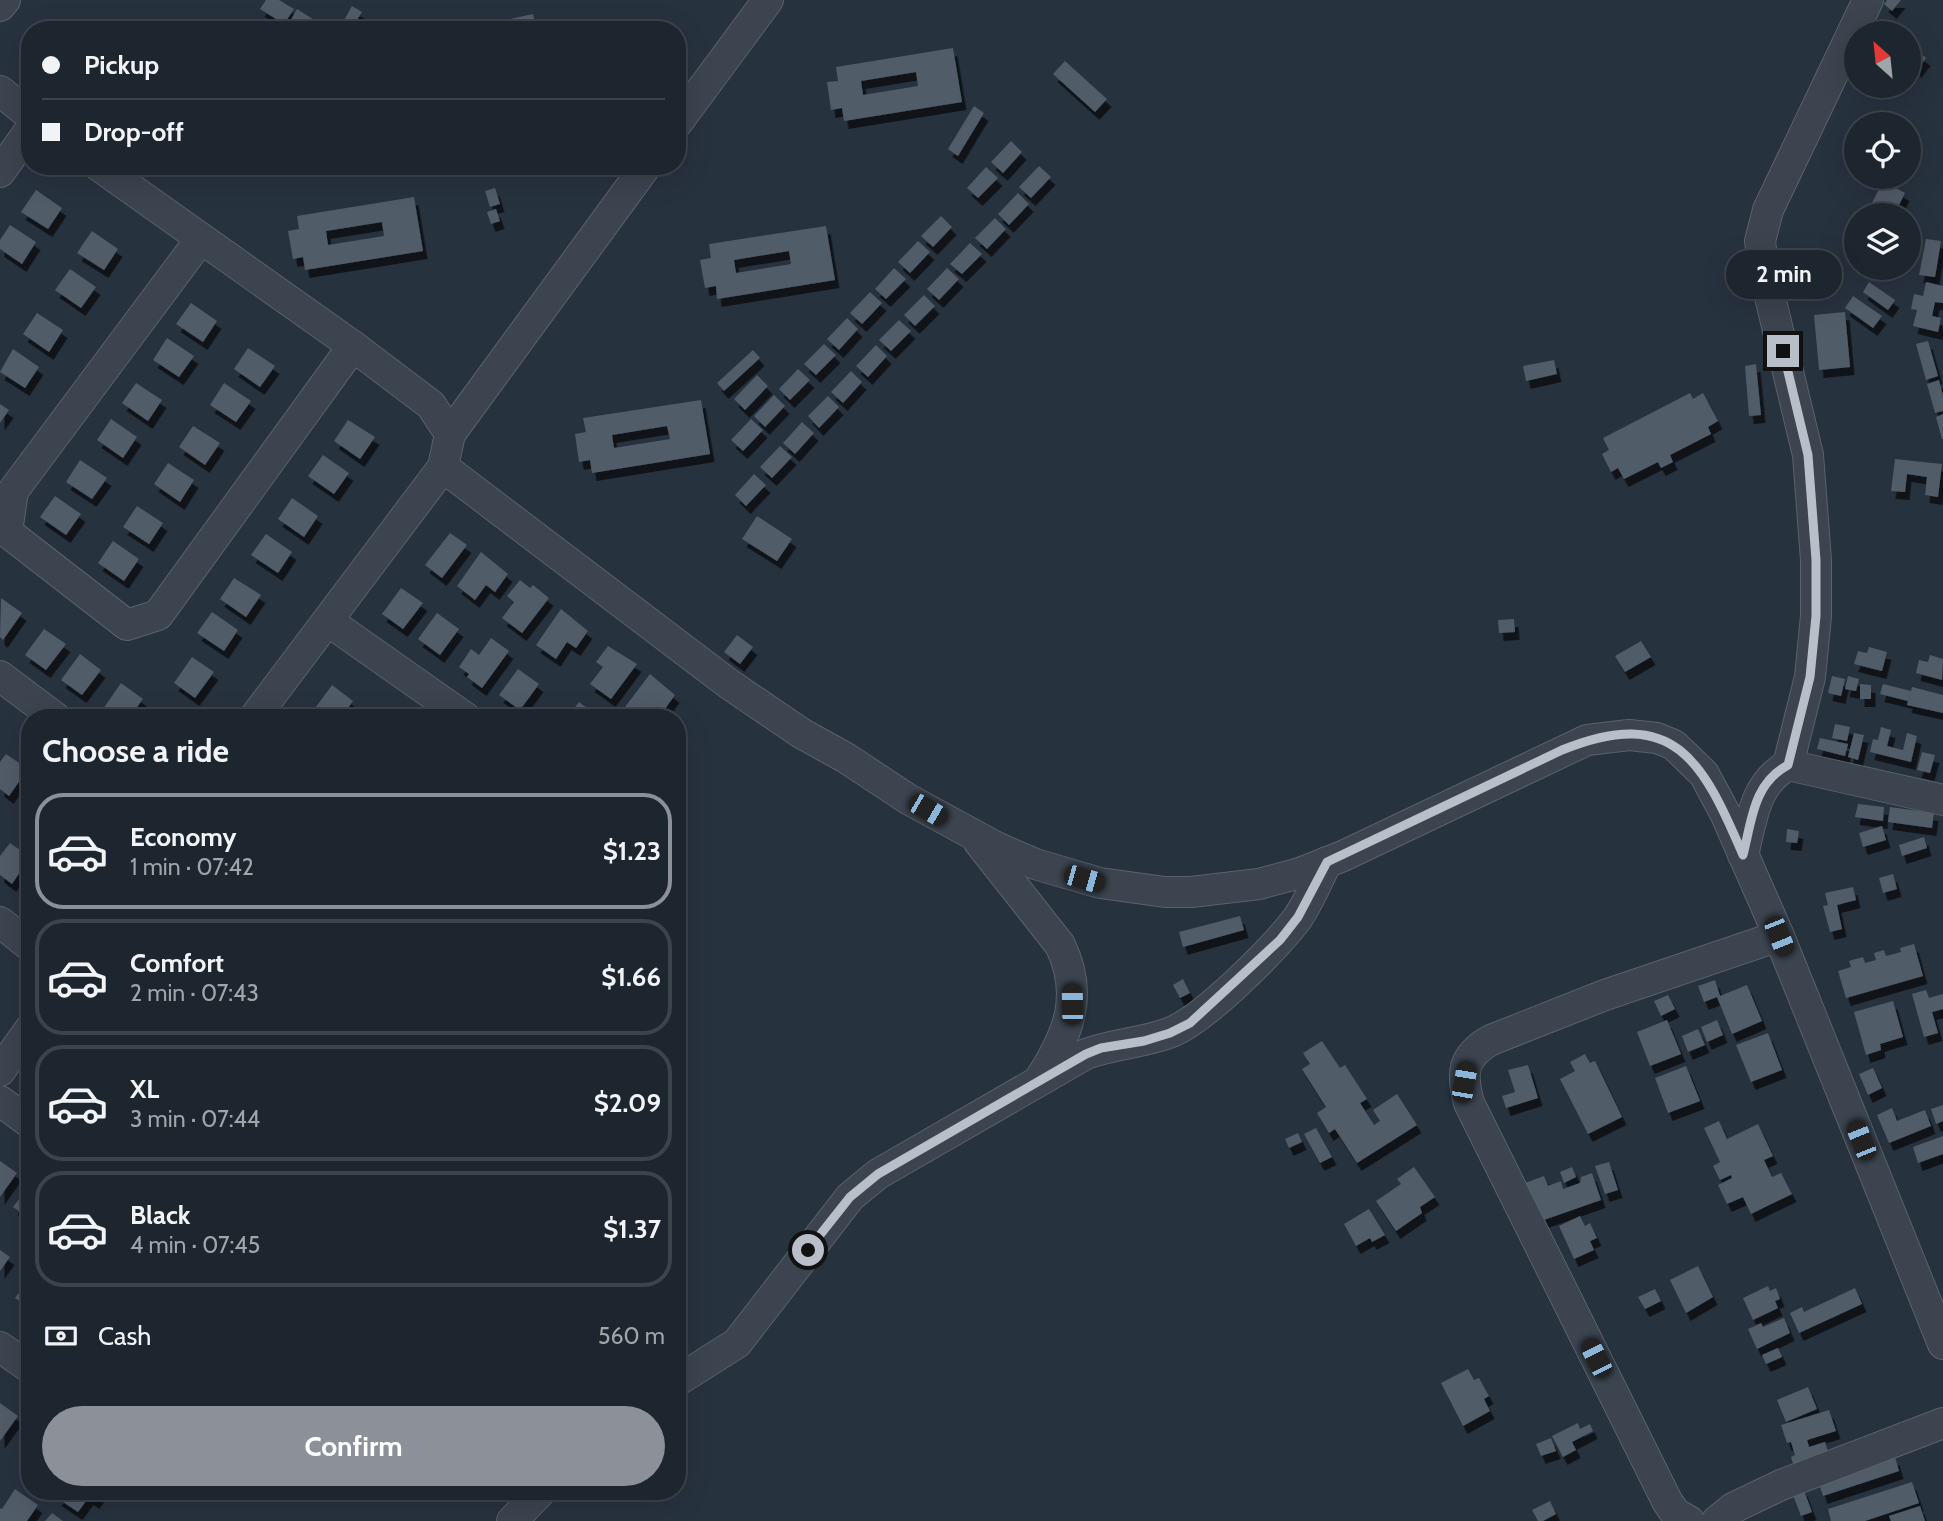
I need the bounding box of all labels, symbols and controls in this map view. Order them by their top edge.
north arrow [1844,21,1922,98]
map controls [1844,21,1921,280]
text: Pickup [84,49,159,81]
button: locate [1844,112,1921,189]
text: Drop-off [84,116,184,148]
button: layers [1844,203,1921,280]
callout: 2 min [1725,250,1841,298]
text: 2 min [1756,260,1812,288]
route end [1767,335,1799,367]
text: Choose a ride [42,731,229,770]
car [905,790,952,830]
icon: car [46,820,109,883]
text: Economy [130,821,236,853]
text: $1.23 [603,835,661,867]
text: 1 min · 07:42 [130,853,254,881]
car [1061,863,1108,895]
car [1762,913,1797,959]
icon: car [46,946,109,1009]
text: Comfort [130,947,224,979]
text: $1.66 [601,961,661,993]
text: 2 min · 07:43 [130,979,259,1007]
car [1062,983,1083,1025]
car [1451,1059,1478,1105]
icon: car [46,1072,109,1135]
text: XL [130,1073,159,1105]
text: $2.09 [594,1087,661,1119]
text: 3 min · 07:44 [130,1105,260,1133]
car [1844,1117,1879,1163]
icon: car [46,1198,109,1261]
text: Black [130,1199,190,1231]
text: $1.37 [603,1213,661,1245]
text: 4 min · 07:45 [130,1231,260,1259]
route start [792,1234,824,1266]
icon: cash [42,1317,80,1355]
text: Cash [98,1320,151,1352]
text: 560 m [598,1322,665,1350]
car [1578,1335,1615,1381]
button: Confirm [42,1406,665,1486]

